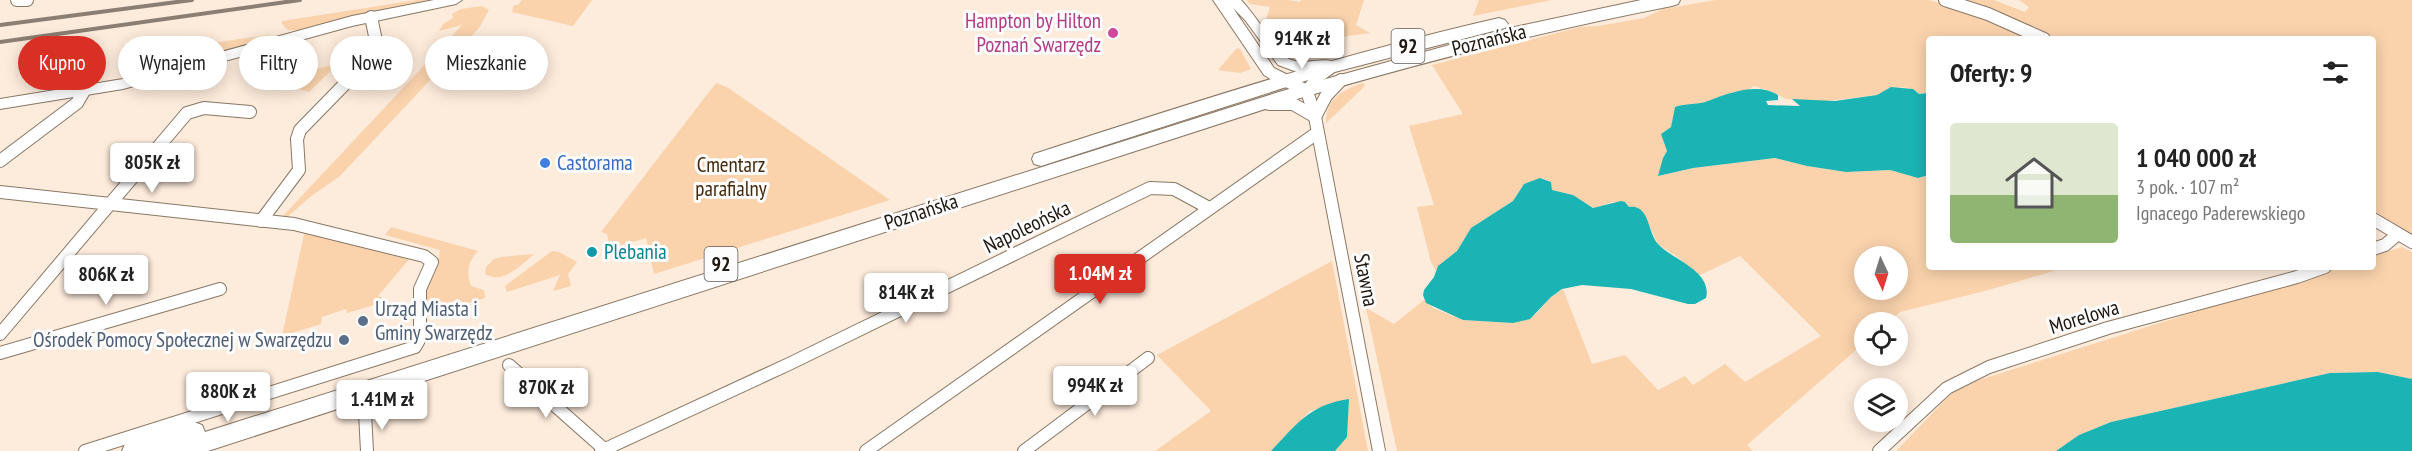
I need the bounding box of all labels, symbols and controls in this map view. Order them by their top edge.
place label: Hampton by Hilton Poznań Swarzędz [965,7,1101,58]
street label: Poznańska [1449,17,1529,62]
pin: 914K zł [1247,19,1357,70]
text: 914K zł [1274,25,1330,51]
marker: Hampton by Hilton Poznań Swarzędz [1106,26,1120,40]
road number: 92 [1392,29,1424,63]
chip: Kupno [18,36,106,90]
chip: Wynajem [118,36,227,90]
chip: Filtry [239,36,318,90]
chip: Nowe [330,36,413,90]
chip: Mieszkanie [425,36,548,90]
text: Oferty: 9 [1950,56,2032,89]
icon: filters [2319,56,2352,89]
text: 1 040 000 zł [2136,141,2256,174]
pin: 805K zł [97,143,207,194]
icon: home [1998,147,2070,219]
text: 805K zł [124,149,180,175]
place label: Castorama [557,149,633,176]
park label: Cmentarz parafialny [695,151,767,202]
marker: Castorama [538,156,552,170]
text: 3 pok. · 107 m² [2136,174,2239,200]
street label: Poznańska [881,187,961,236]
street label: Napoleońska [979,194,1075,259]
text: Ignacego Paderewskiego [2136,200,2306,226]
place label: Plebania [604,238,667,265]
marker: Plebania [585,245,599,259]
north arrow [1854,246,1908,300]
map controls [1854,246,1908,432]
road number: 92 [704,247,738,281]
street label: Stawna [1348,251,1385,309]
pin: 1.04M zł [1038,254,1162,305]
pin: 806K zł [51,255,161,306]
text: 1.04M zł [1068,260,1132,286]
text: 806K zł [78,261,134,287]
pin: 814K zł [851,273,961,324]
text: 814K zł [878,279,934,305]
street label: Morelowa [2046,293,2122,340]
place label: Urząd Miasta i Gminy Swarzędz [375,295,493,346]
button: locate [1854,312,1908,366]
marker: Urząd Miasta i Gminy Swarzędz [356,314,370,328]
place label: Ośrodek Pomocy Społecznej w Swarzędzu [33,326,332,353]
marker: Ośrodek Pomocy Społecznej w Swarzędzu [337,333,351,347]
pin: 994K zł [1040,366,1150,417]
pin: 870K zł [491,368,601,419]
pin: 880K zł [173,372,283,423]
text: 994K zł [1067,372,1123,398]
text: 870K zł [518,374,574,400]
text: 880K zł [200,378,256,404]
button: layers [1854,378,1908,432]
pin: 1.41M zł [320,380,444,431]
text: 1.41M zł [350,386,414,412]

